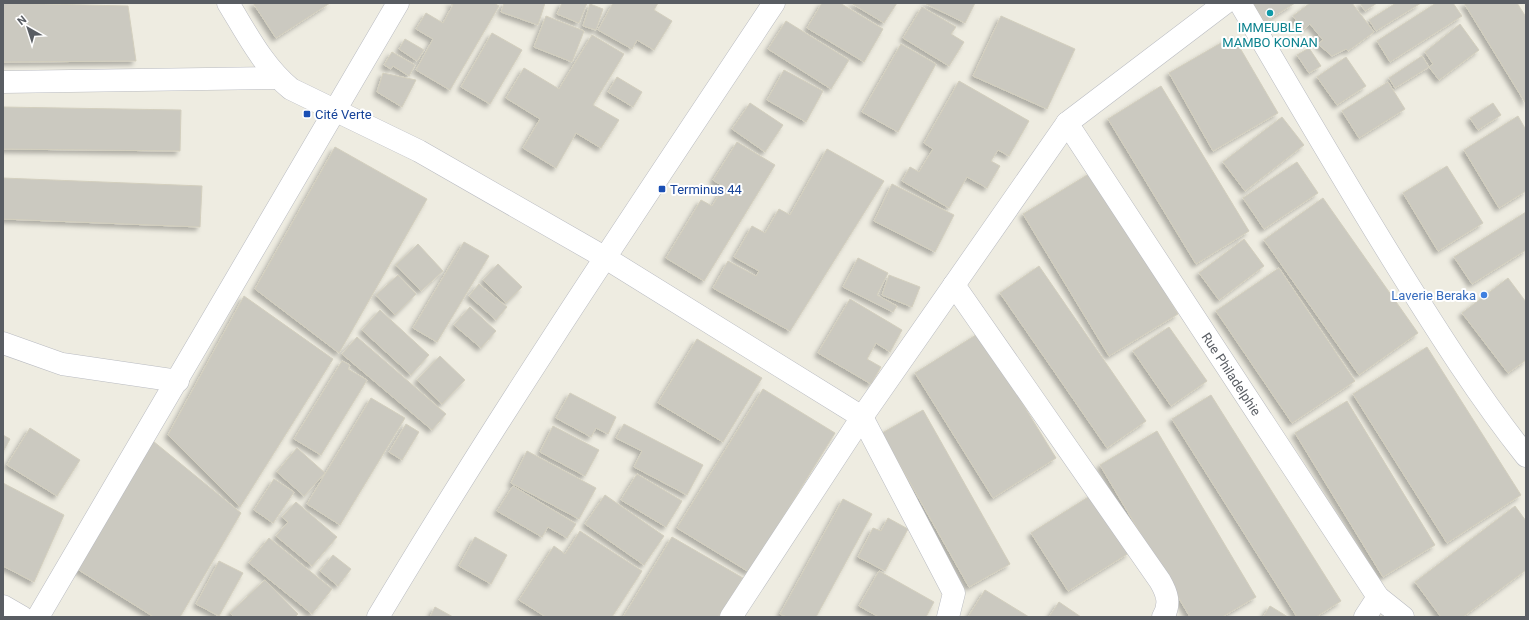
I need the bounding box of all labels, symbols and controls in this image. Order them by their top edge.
north arrow [8,8,48,48]
marker: IMMEUBLE MAMBO KONAN [1265,8,1275,18]
text: N [15,13,29,28]
place label: IMMEUBLE MAMBO KONAN [1222,20,1318,50]
place label: Cité Verte [315,107,372,122]
marker: Cité Verte [302,109,312,119]
place label: Terminus 44 [670,182,743,197]
marker: Terminus 44 [657,184,667,194]
place label: Laverie Beraka [1391,288,1476,303]
marker: Laverie Beraka [1479,290,1489,300]
street label: Rue Philadelphie [1199,330,1264,418]

